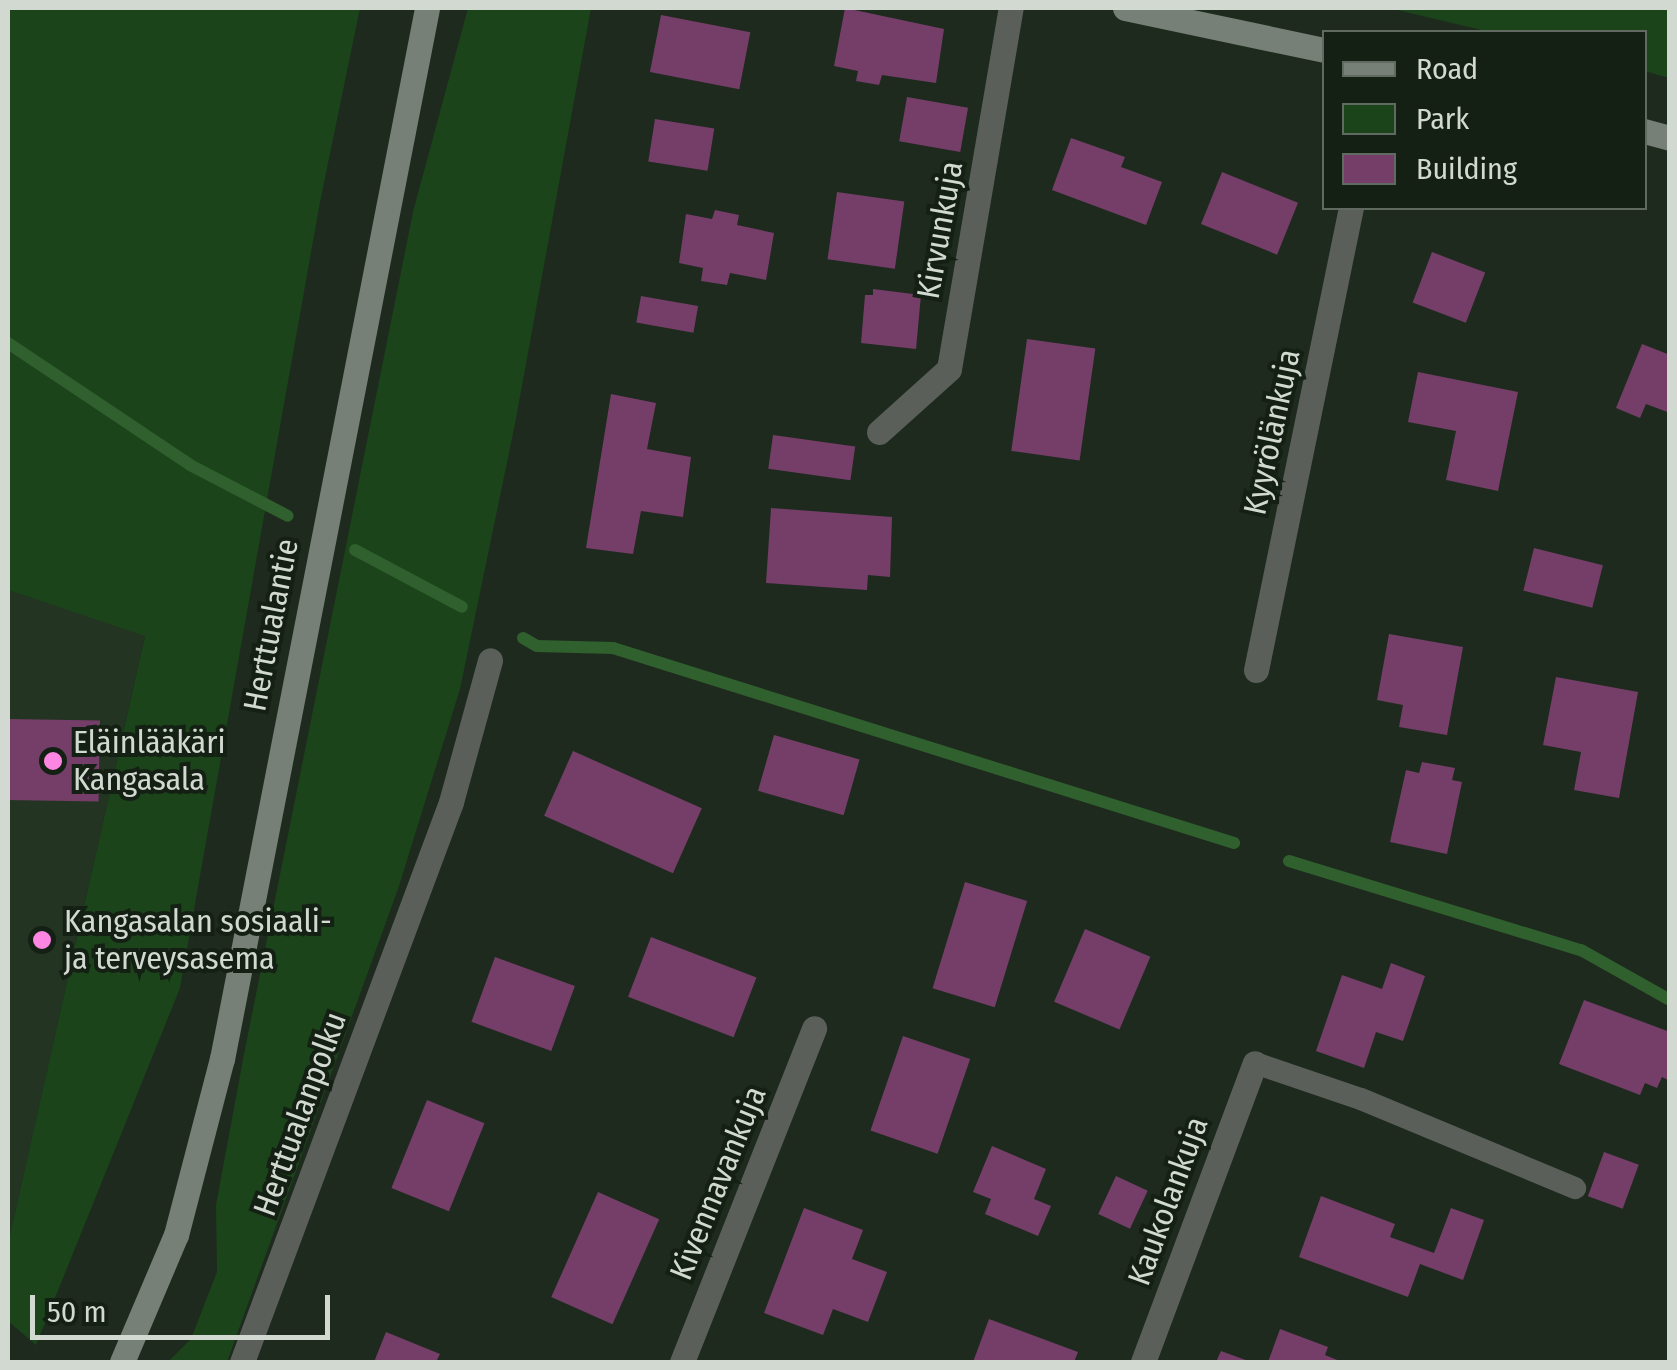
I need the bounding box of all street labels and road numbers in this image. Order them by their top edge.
street label: Kirvunkuja [909,158,971,302]
street label: Kyyrölänkuja [1236,346,1308,518]
street label: Herttualantie [235,536,307,714]
street label: Herttualanpolku [245,1007,355,1221]
street label: Kivennavankuja [662,1081,774,1285]
street label: Kaukolankuja [1120,1111,1216,1291]

